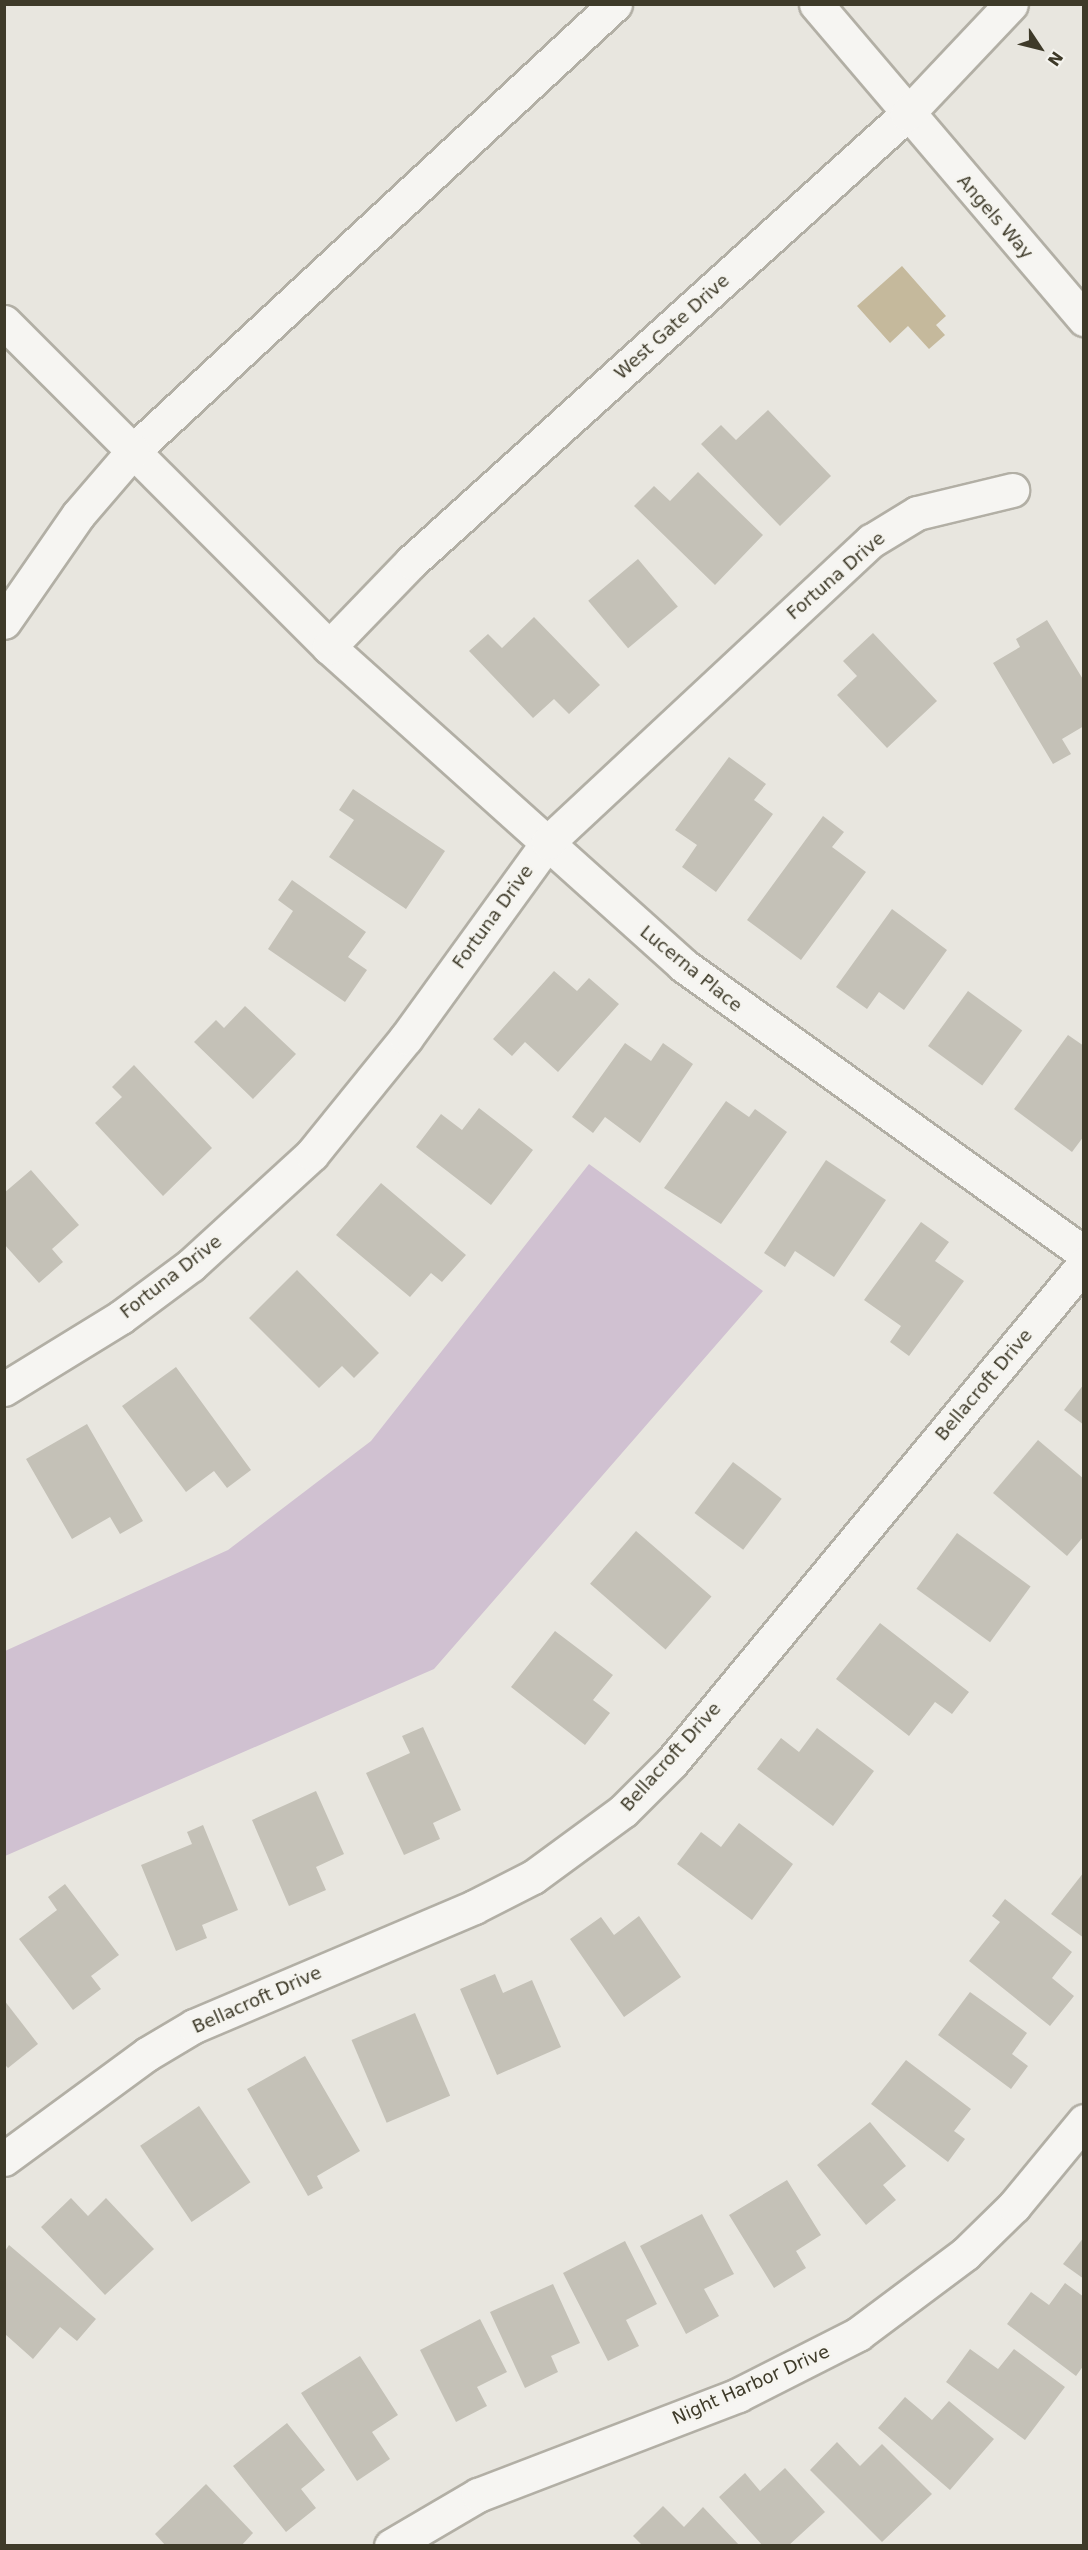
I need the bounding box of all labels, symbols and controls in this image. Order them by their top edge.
north arrow [1010,18,1070,78]
text: N [1044,48,1067,70]
street label: Angels Way [953,170,1037,264]
street label: West Gate Drive [610,270,734,384]
street label: Fortuna Drive [783,528,889,624]
street label: Fortuna Drive [448,861,538,973]
street label: Lucerna Place [636,921,746,1017]
street label: Fortuna Drive [116,1231,226,1323]
street label: Bellacroft Drive [931,1325,1037,1445]
street label: Bellacroft Drive [616,1698,726,1816]
street label: Bellacroft Drive [189,1962,325,2038]
street label: Night Harbor Drive [669,2341,833,2429]

